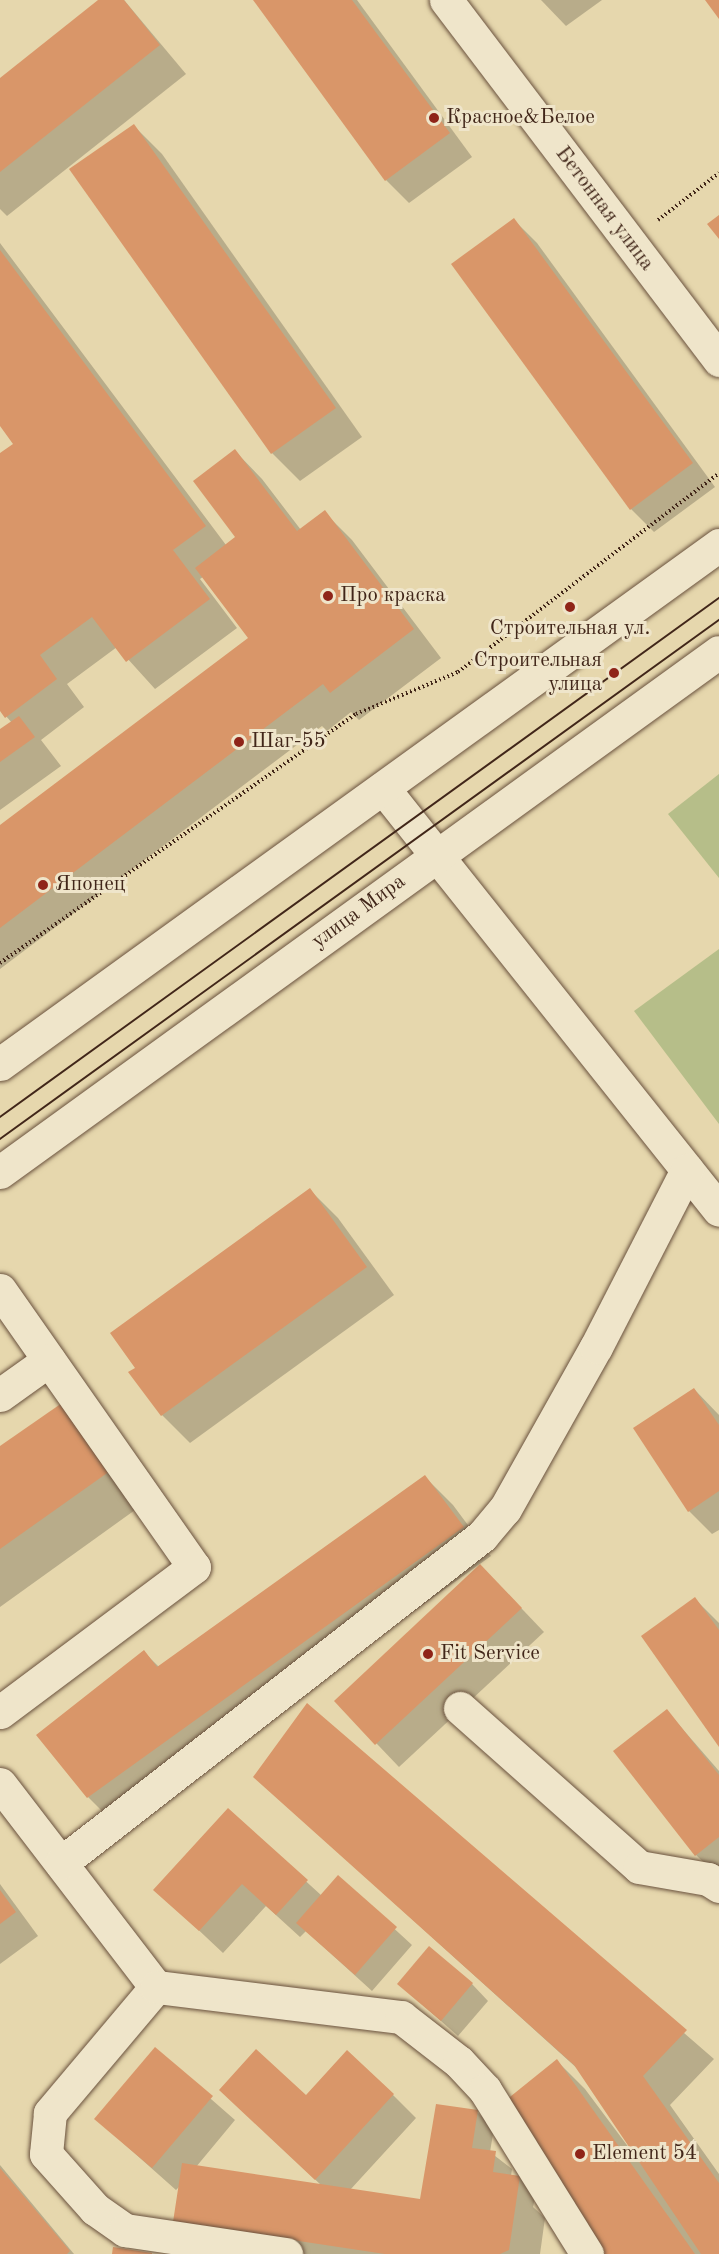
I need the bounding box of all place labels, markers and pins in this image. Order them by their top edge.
place label: Красное&Белое [446,105,595,131]
marker: Красное&Белое [427,111,441,125]
place label: Про краска [340,583,446,609]
marker: Про краска [321,589,335,603]
marker: Строительная ул. [563,600,577,614]
place label: Строительная ул. [490,616,650,642]
place label: Строительная улица [474,648,602,698]
marker: Строительная улица [607,666,621,680]
place label: Шаг-55 [251,729,326,755]
marker: Шаг-55 [232,735,246,749]
place label: Японец [55,872,125,898]
marker: Японец [36,878,50,892]
place label: Fit Service [440,1641,540,1667]
marker: Fit Service [421,1647,435,1661]
place label: Element 54 [592,2141,697,2167]
marker: Element 54 [573,2147,587,2161]

